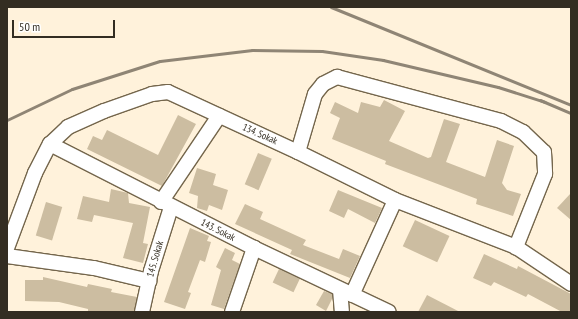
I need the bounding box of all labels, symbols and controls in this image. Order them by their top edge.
scale bar [14,12,117,38]
text: 50 m [19,19,40,34]
street label: 134. Sokak [240,121,280,147]
street label: 143. Sokak [198,216,238,244]
street label: 145. Sokak [144,239,166,279]

